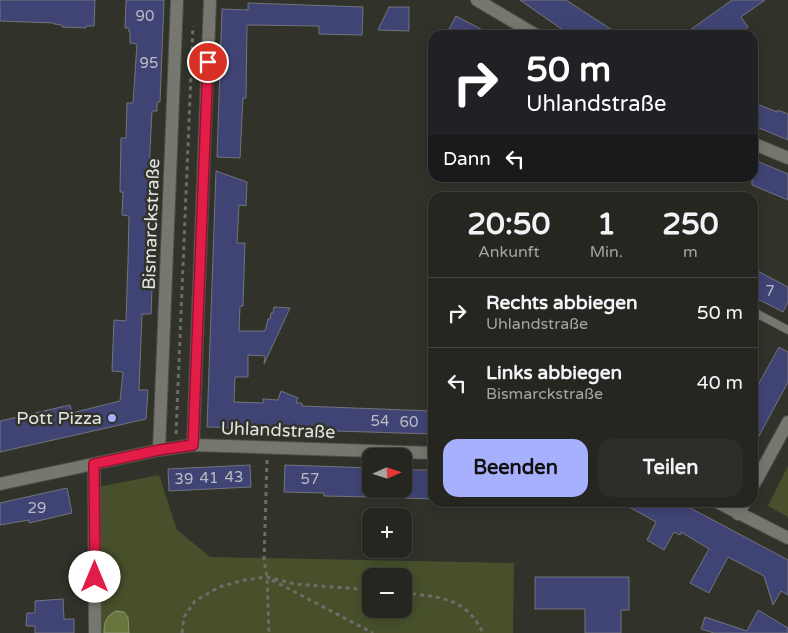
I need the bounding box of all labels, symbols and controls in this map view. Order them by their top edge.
house number: 90 [136,7,154,25]
pin [187,41,229,83]
icon: arrive [194,48,222,76]
text: 50 m [526,49,611,91]
icon: right [443,50,508,115]
house number: 95 [140,54,158,72]
text: Uhlandstraße [526,91,666,117]
icon: left [501,145,529,173]
text: Dann [443,148,491,170]
street label: Bismarckstraße [138,158,164,290]
text: 20:50 [467,206,550,243]
text: 1 [597,206,616,243]
text: 250 [662,206,719,243]
text: Ankunft [478,242,540,262]
text: Min. [590,242,623,262]
text: m [683,242,698,262]
house number: 7 [765,282,775,300]
text: Rechts abbiegen [486,292,638,314]
icon: right [443,299,471,327]
text: 50 m [697,302,743,324]
text: Uhlandstraße [486,314,588,334]
text: Links abbiegen [486,362,622,384]
icon: left [443,369,471,397]
text: 40 m [697,372,743,394]
text: Bismarckstraße [486,384,603,404]
place label: Pott Pizza [16,407,102,429]
marker: Pott Pizza [106,412,118,424]
house number: 54 [371,412,389,430]
house number: 60 [400,413,418,431]
street label: Uhlandstraße [220,417,336,443]
button: Beenden [443,439,588,497]
button: Teilen [598,439,743,497]
north arrow [362,448,412,498]
map controls [362,448,412,618]
house number: 43 [225,468,243,486]
house number: 41 [200,469,218,487]
house number: 39 [175,470,193,488]
house number: 57 [301,470,319,488]
house number: 29 [28,499,46,517]
button: + [362,508,412,558]
position arrow [68,550,120,602]
button: − [362,568,412,618]

